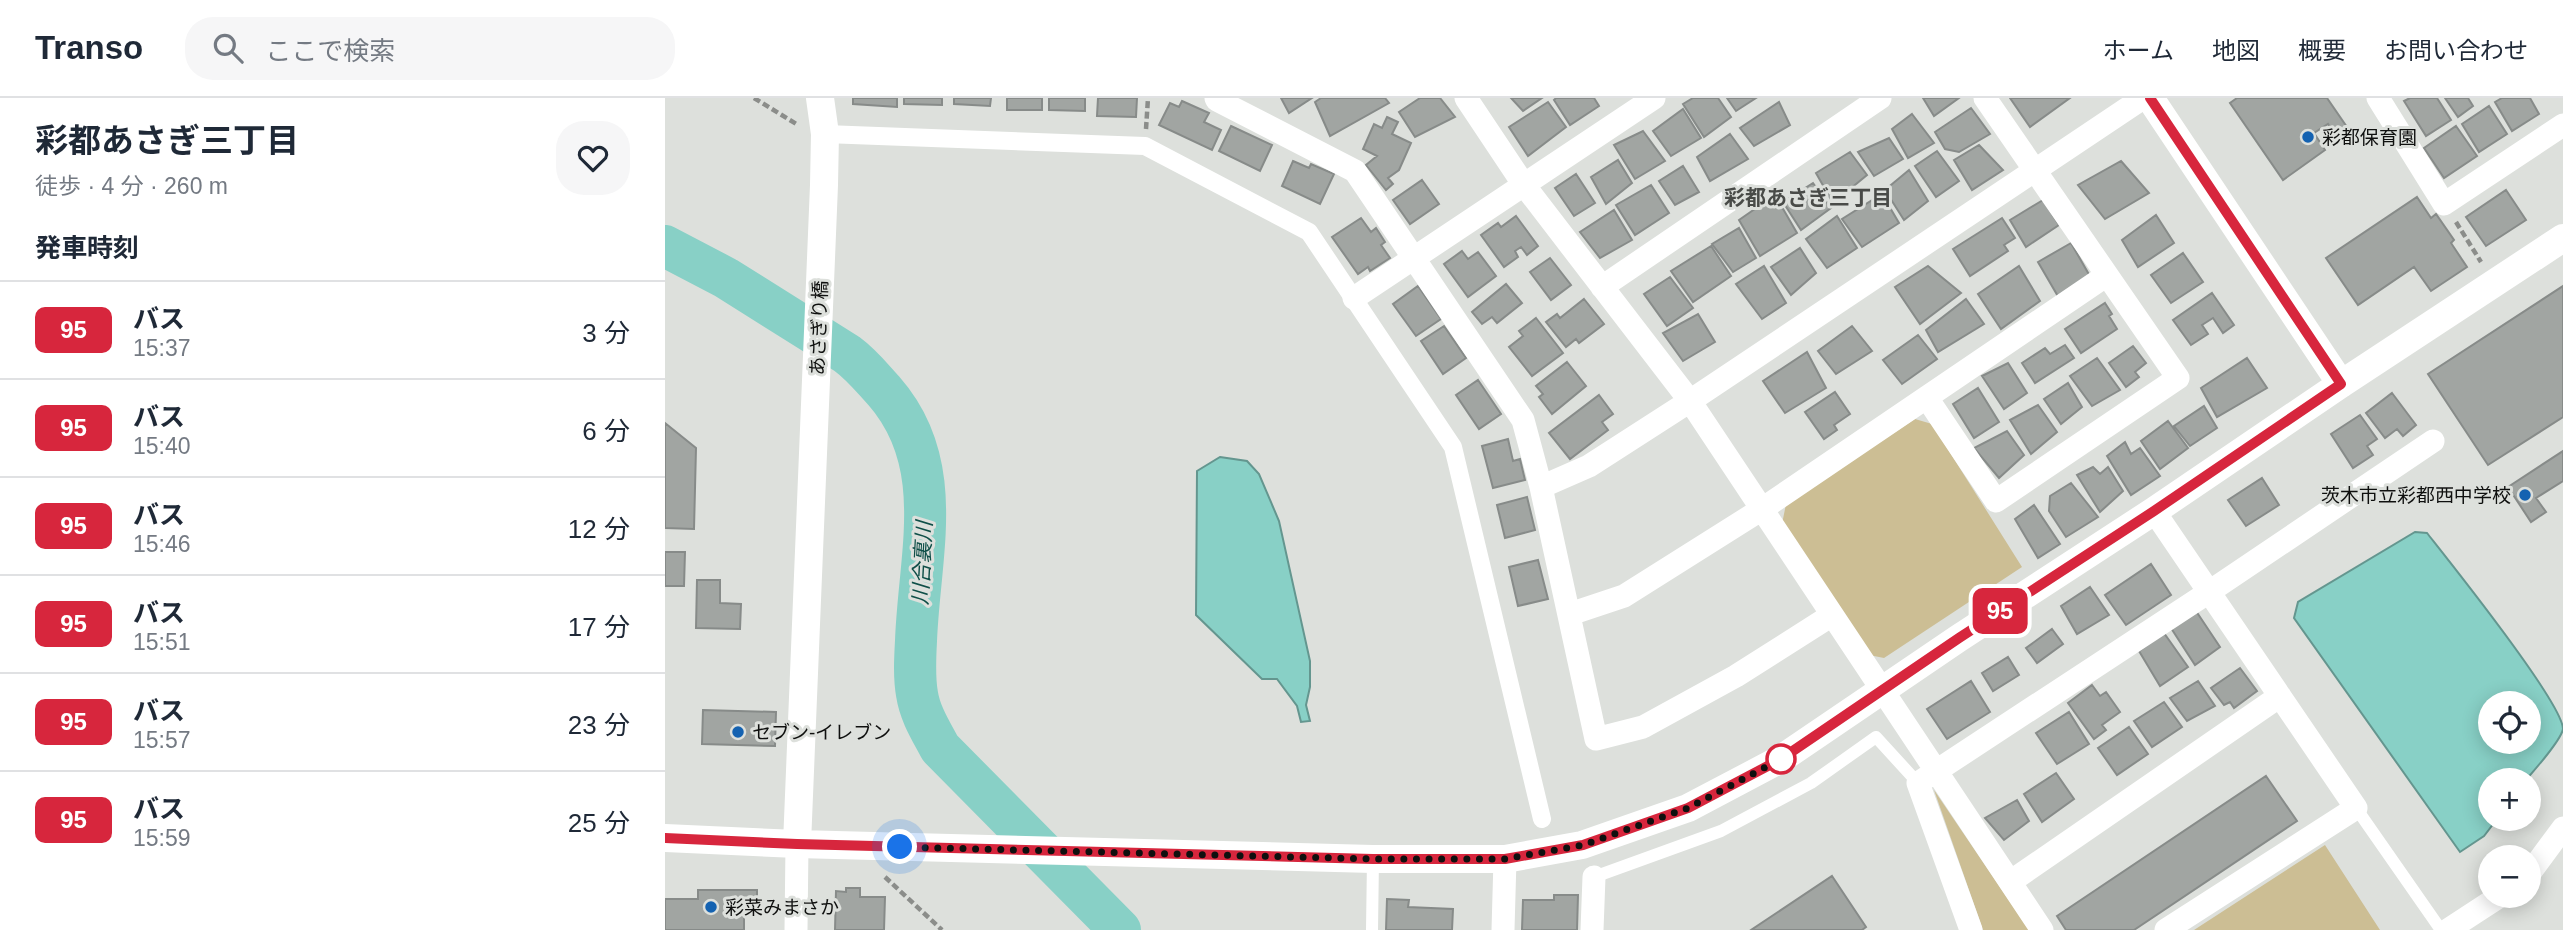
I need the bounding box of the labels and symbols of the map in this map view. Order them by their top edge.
place label: 彩都保育園 [2322,127,2417,148]
marker: 彩都保育園 [2300,129,2316,145]
district label: 彩都あさぎ三丁目 [1724,186,1892,209]
street label: あさぎり橋 [807,280,831,376]
place label: 茨木市立彩都西中学校 [2321,485,2511,506]
marker: 茨木市立彩都西中学校 [2517,487,2533,503]
water label: 川合裏川 [908,518,936,606]
line badge: 95 [1969,588,2031,634]
place label: セブン-イレブン [752,722,891,743]
marker: セブン-イレブン [730,724,746,740]
unlabelled marker [1766,744,1796,774]
your location [882,829,917,864]
place label: 彩菜みまさか [725,897,839,918]
marker: 彩菜みまさか [703,899,719,915]

